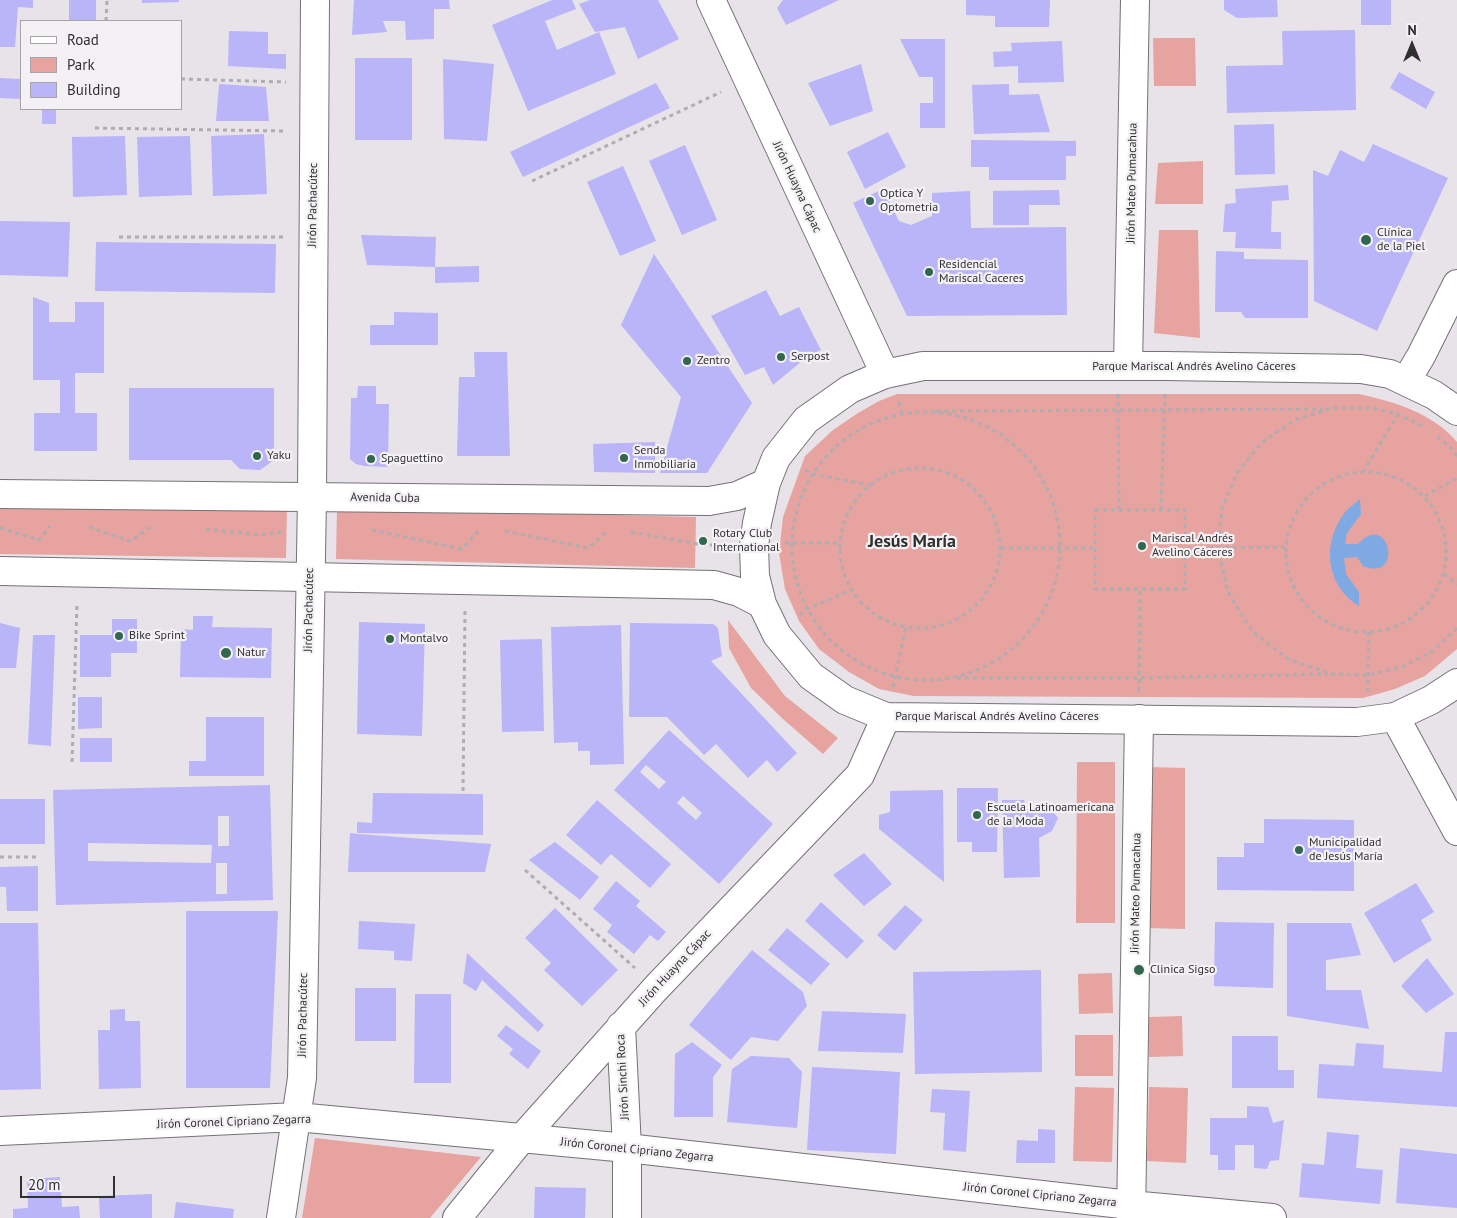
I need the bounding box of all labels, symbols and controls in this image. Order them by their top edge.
legend [20,20,182,110]
north arrow [1387,20,1437,70]
text: N [1407,21,1417,39]
text: Road [67,30,99,49]
text: Park [67,55,95,74]
text: Building [67,80,121,99]
street label: Jirón Mateo Pumacahua [1124,122,1140,244]
street label: Jirón Huayna Cápac [769,139,825,235]
street label: Jirón Pachacútec [305,163,321,247]
place label: Optica Y Optometria [880,187,938,215]
marker: Optica Y Optometria [864,195,876,207]
place label: Clínica de la Piel [1377,226,1425,254]
marker: Clínica de la Piel [1359,233,1373,247]
place label: Residencial Mariscal Caceres [939,258,1024,286]
marker: Residencial Mariscal Caceres [923,266,935,278]
place label: Serpost [791,350,830,364]
marker: Serpost [775,351,787,363]
place label: Zentro [697,354,730,368]
marker: Zentro [681,355,693,367]
street label: Parque Mariscal Andrés Avelino Cáceres [1092,360,1296,374]
place label: Senda Inmobiliaria [634,444,696,472]
place label: Yaku [267,449,291,463]
marker: Yaku [251,450,263,462]
place label: Spaguettino [381,452,443,466]
marker: Senda Inmobiliaria [618,452,630,464]
marker: Spaguettino [365,453,377,465]
street label: Avenida Cuba [350,490,420,506]
place label: Rotary Club International [713,527,779,555]
district label: Jesús María [868,531,956,553]
place label: Mariscal Andrés Avelino Cáceres [1152,532,1233,560]
marker: Rotary Club International [697,535,709,547]
marker: Mariscal Andrés Avelino Cáceres [1136,540,1148,552]
street label: Jirón Pachacútec [301,568,317,652]
place label: Bike Sprint [129,629,185,643]
marker: Bike Sprint [113,630,125,642]
place label: Montalvo [400,632,448,646]
marker: Montalvo [384,633,396,645]
marker: Natur [219,646,233,660]
place label: Natur [237,646,266,660]
street label: Parque Mariscal Andrés Avelino Cáceres [895,710,1099,724]
place label: Escuela Latinoamericana de la Moda [987,801,1114,829]
marker: Escuela Latinoamericana de la Moda [971,809,983,821]
street label: Jirón Mateo Pumacahua [1128,832,1144,954]
place label: Municipalidad de Jesús María [1309,836,1383,864]
marker: Municipalidad de Jesús María [1293,844,1305,856]
street label: Jirón Huayna Cápac [636,927,714,1009]
marker: Clinica Sigso [1132,963,1146,977]
place label: Clinica Sigso [1150,963,1215,977]
street label: Jirón Pachacútec [295,973,311,1057]
street label: Jirón Sinchi Roca [614,1034,632,1120]
street label: Jirón Coronel Cipriano Zegarra [157,1112,311,1132]
street label: Jirón Coronel Cipriano Zegarra [560,1135,714,1165]
scale bar [22,1166,118,1198]
text: 20 m [28,1175,61,1194]
street label: Jirón Coronel Cipriano Zegarra [963,1180,1117,1210]

